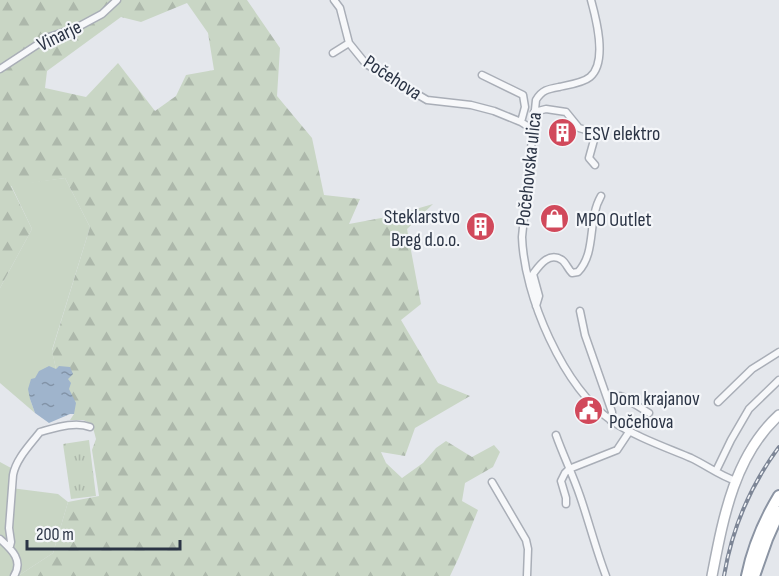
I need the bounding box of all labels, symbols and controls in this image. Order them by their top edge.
street label: Vinarje [33,15,86,57]
street label: Počehova [359,50,426,105]
street label: Počehovska ulica [511,111,547,227]
building icon: ESV elektro [547,117,579,149]
place label: ESV elektro [584,122,660,146]
shop icon: MPO Outlet [539,203,571,235]
place label: Steklarstvo Breg d.o.o. [384,205,460,252]
place label: MPO Outlet [576,208,651,232]
building icon: Steklarstvo Breg d.o.o. [465,211,497,243]
place label: Dom krajanov Počehova [609,387,700,434]
public building icon: Dom krajanov Počehova [572,394,604,426]
scale bar [27,513,180,551]
text: 200 m [36,524,74,545]

